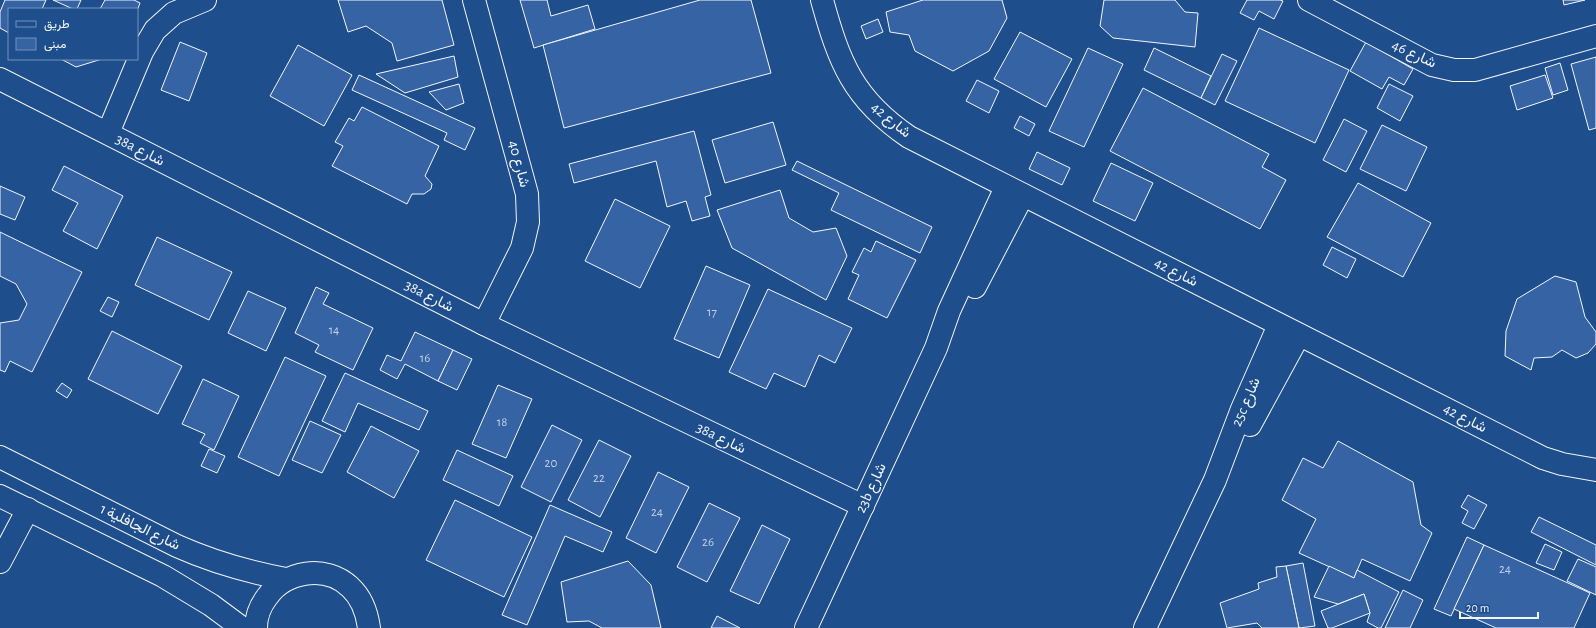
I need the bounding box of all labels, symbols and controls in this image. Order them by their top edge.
legend [8,8,138,60]
text: طريق [44,18,70,32]
street label: شارع 46 [1388,37,1439,73]
text: مبنى [44,38,66,52]
street label: شارع 42 [866,99,914,143]
street label: 38a شارع [112,131,167,171]
street label: شارع 40 [503,139,532,190]
street label: شارع 42 [1150,255,1200,292]
street label: 38a شارع [401,277,456,317]
house number: 17 [707,306,718,319]
house number: 14 [329,324,339,337]
house number: 16 [420,352,430,365]
street label: 25c شارع [1229,375,1266,430]
street label: شارع 42 [1439,401,1489,438]
house number: 18 [497,416,507,429]
street label: 38a شارع [693,420,748,459]
house number: 20 [545,457,558,470]
street label: 23b شارع [853,460,892,517]
house number: 22 [593,472,605,485]
street label: شارع الجافلية 1 [96,501,183,556]
house number: 24 [651,506,663,519]
house number: 26 [702,536,714,549]
house number: 24 [1499,563,1511,576]
scale bar [1460,594,1538,620]
text: 20 m [1466,602,1489,614]

